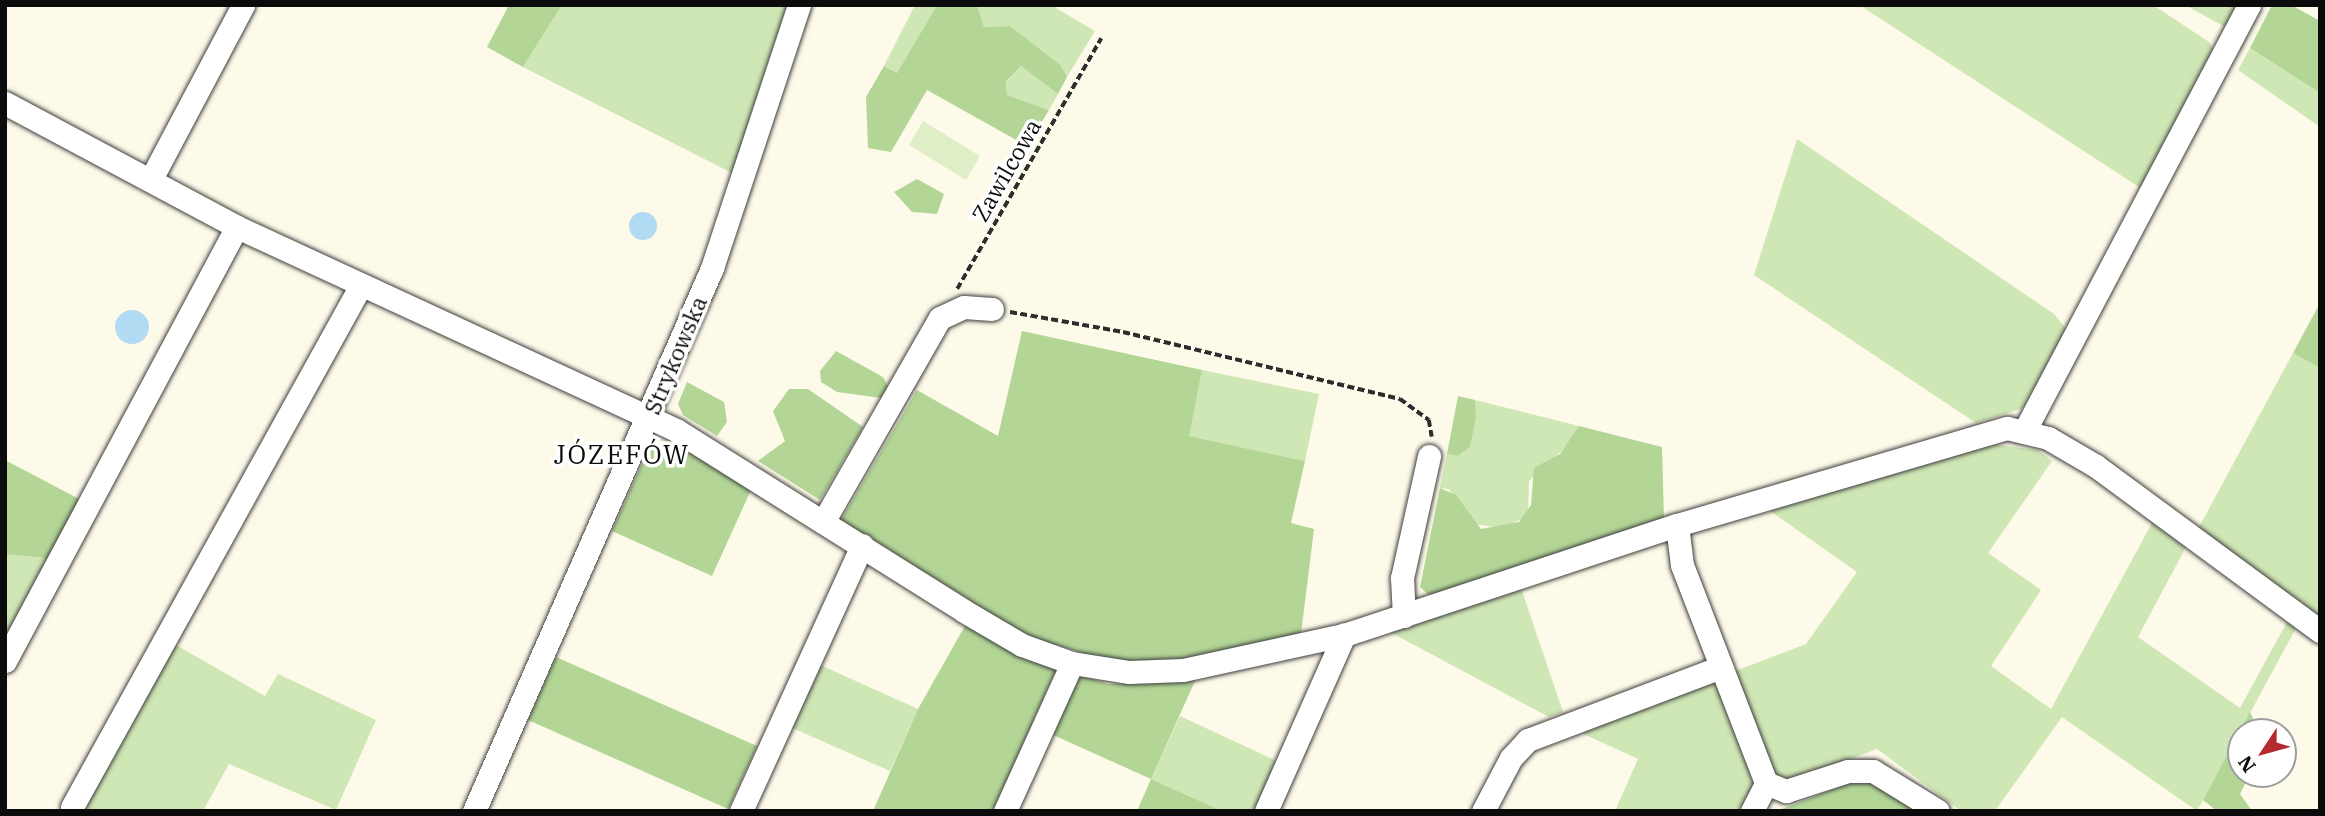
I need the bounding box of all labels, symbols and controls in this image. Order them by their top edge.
street label: Zawilcowa [966,114,1046,226]
street label: Strykowska [638,292,712,418]
district label: JÓZEFÓW [555,439,689,471]
north arrow [2227,718,2297,788]
text: N [2233,751,2261,777]

